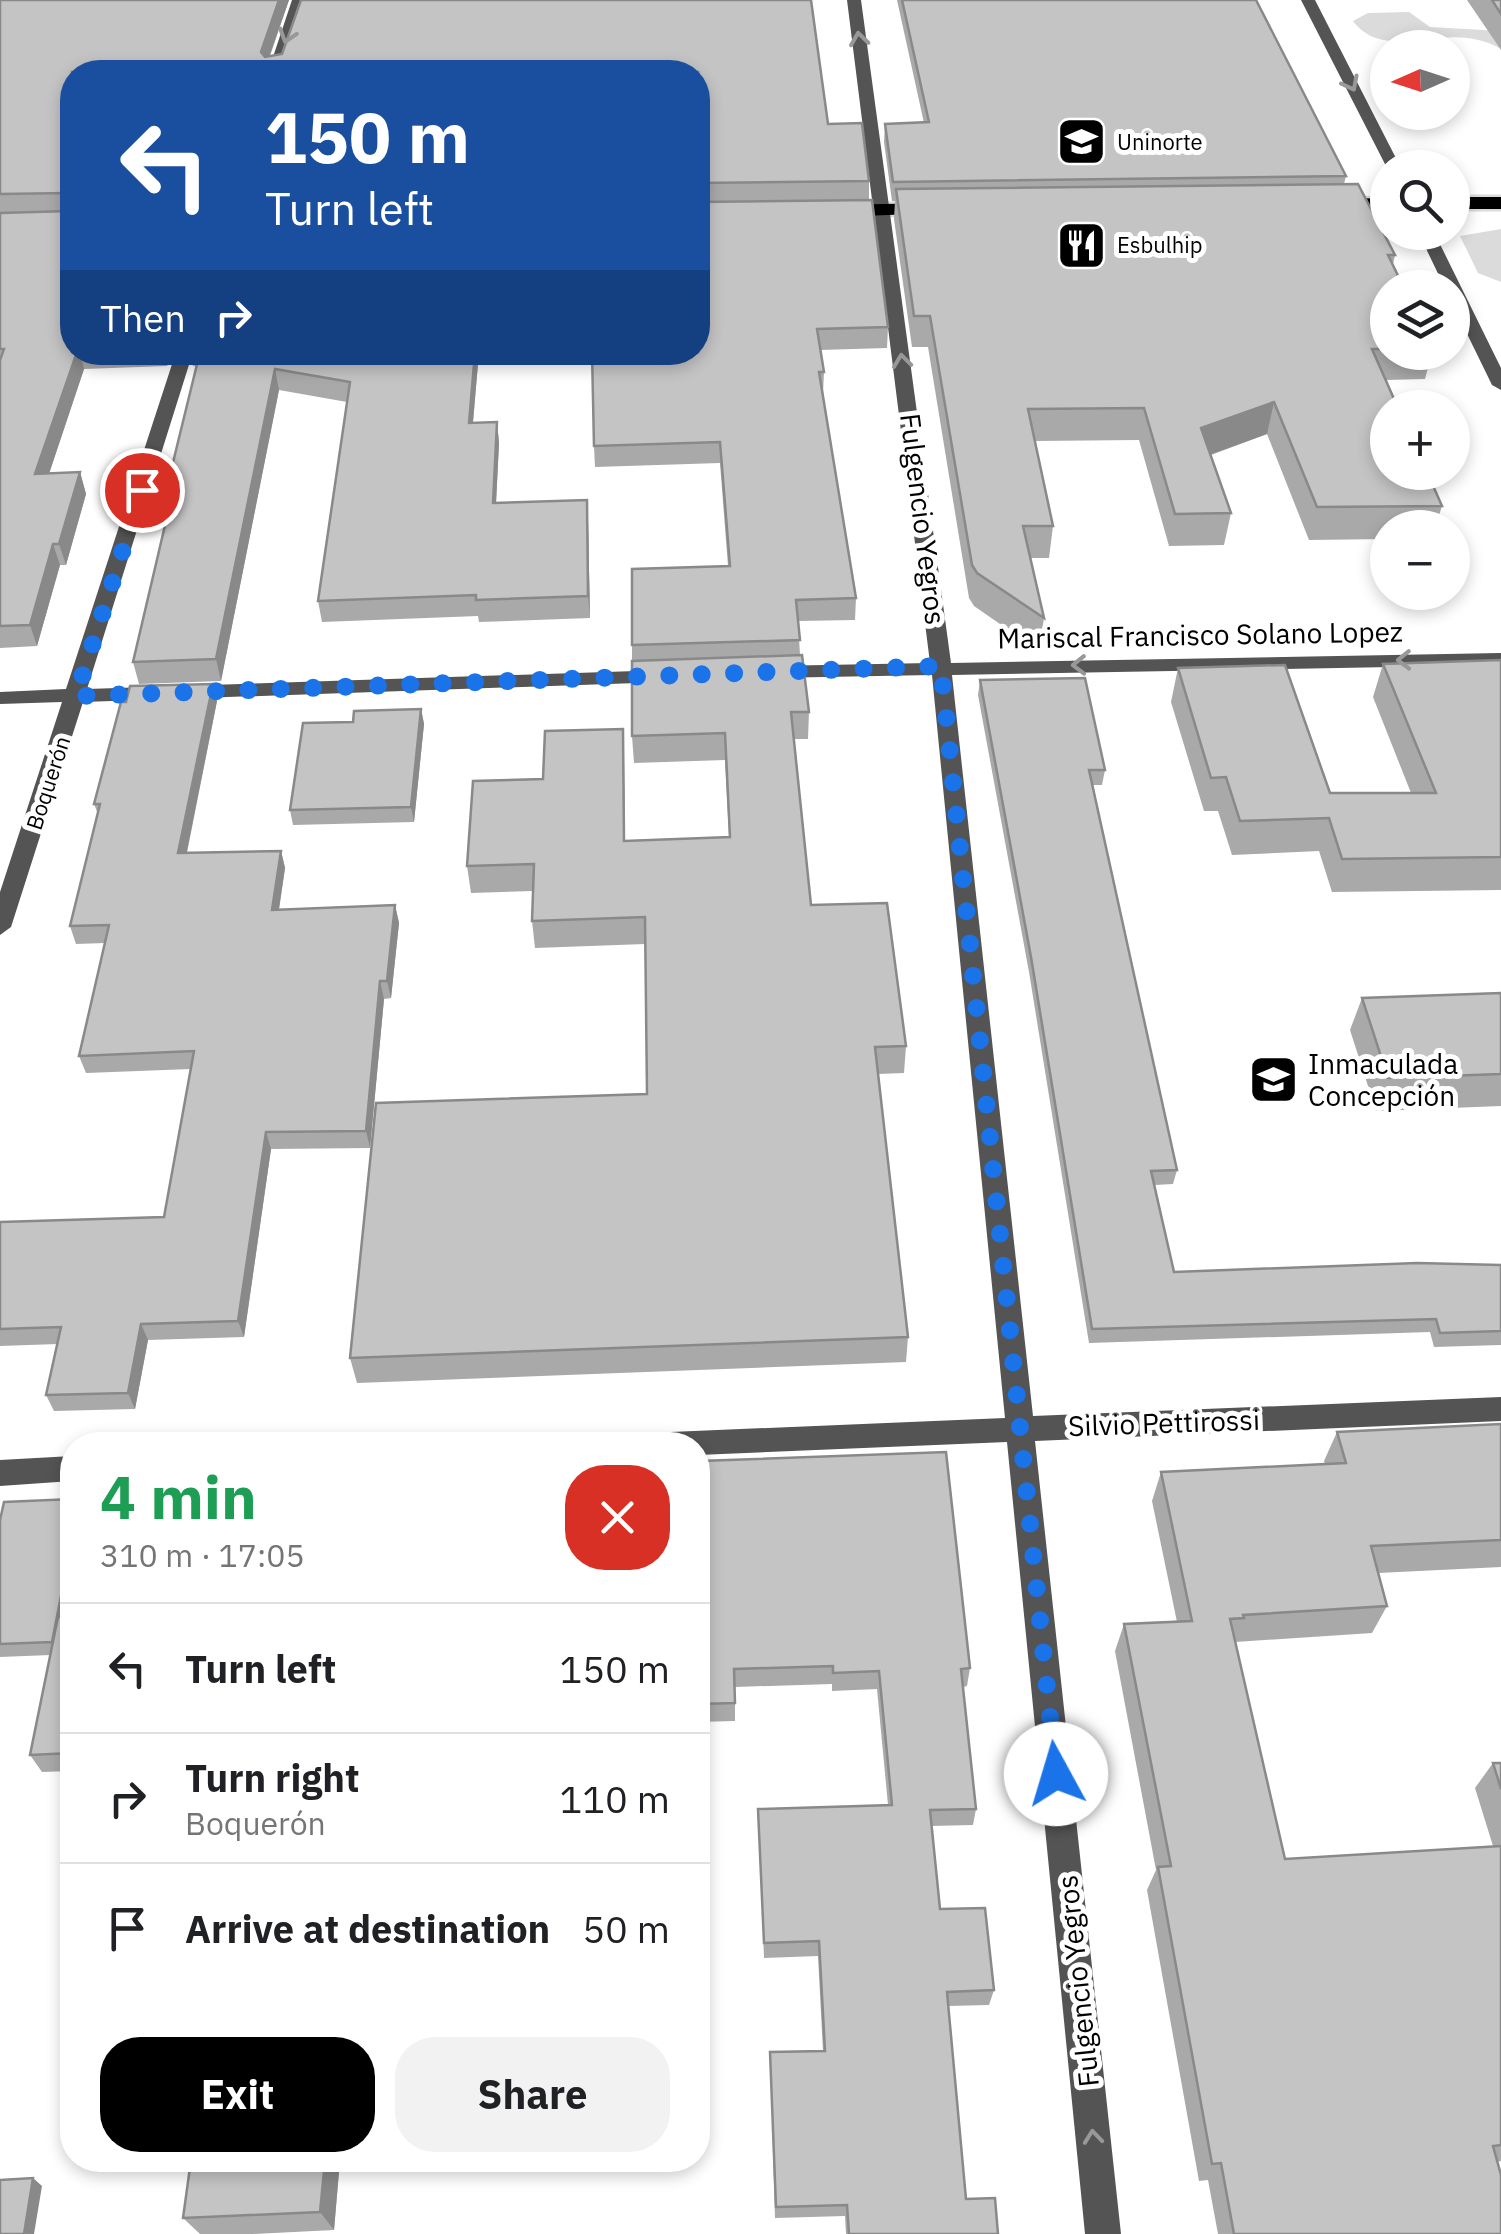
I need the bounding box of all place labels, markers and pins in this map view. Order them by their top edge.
school or university icon: Uninorte [1056,116,1108,168]
place label: Uninorte [1117,127,1203,156]
restaurant icon: Esbulhip [1056,219,1108,271]
place label: Esbulhip [1117,230,1203,259]
pin [100,448,185,533]
place label: Inmaculada Concepción [1308,1045,1458,1114]
school or university icon: Inmaculada Concepción [1247,1054,1299,1106]

